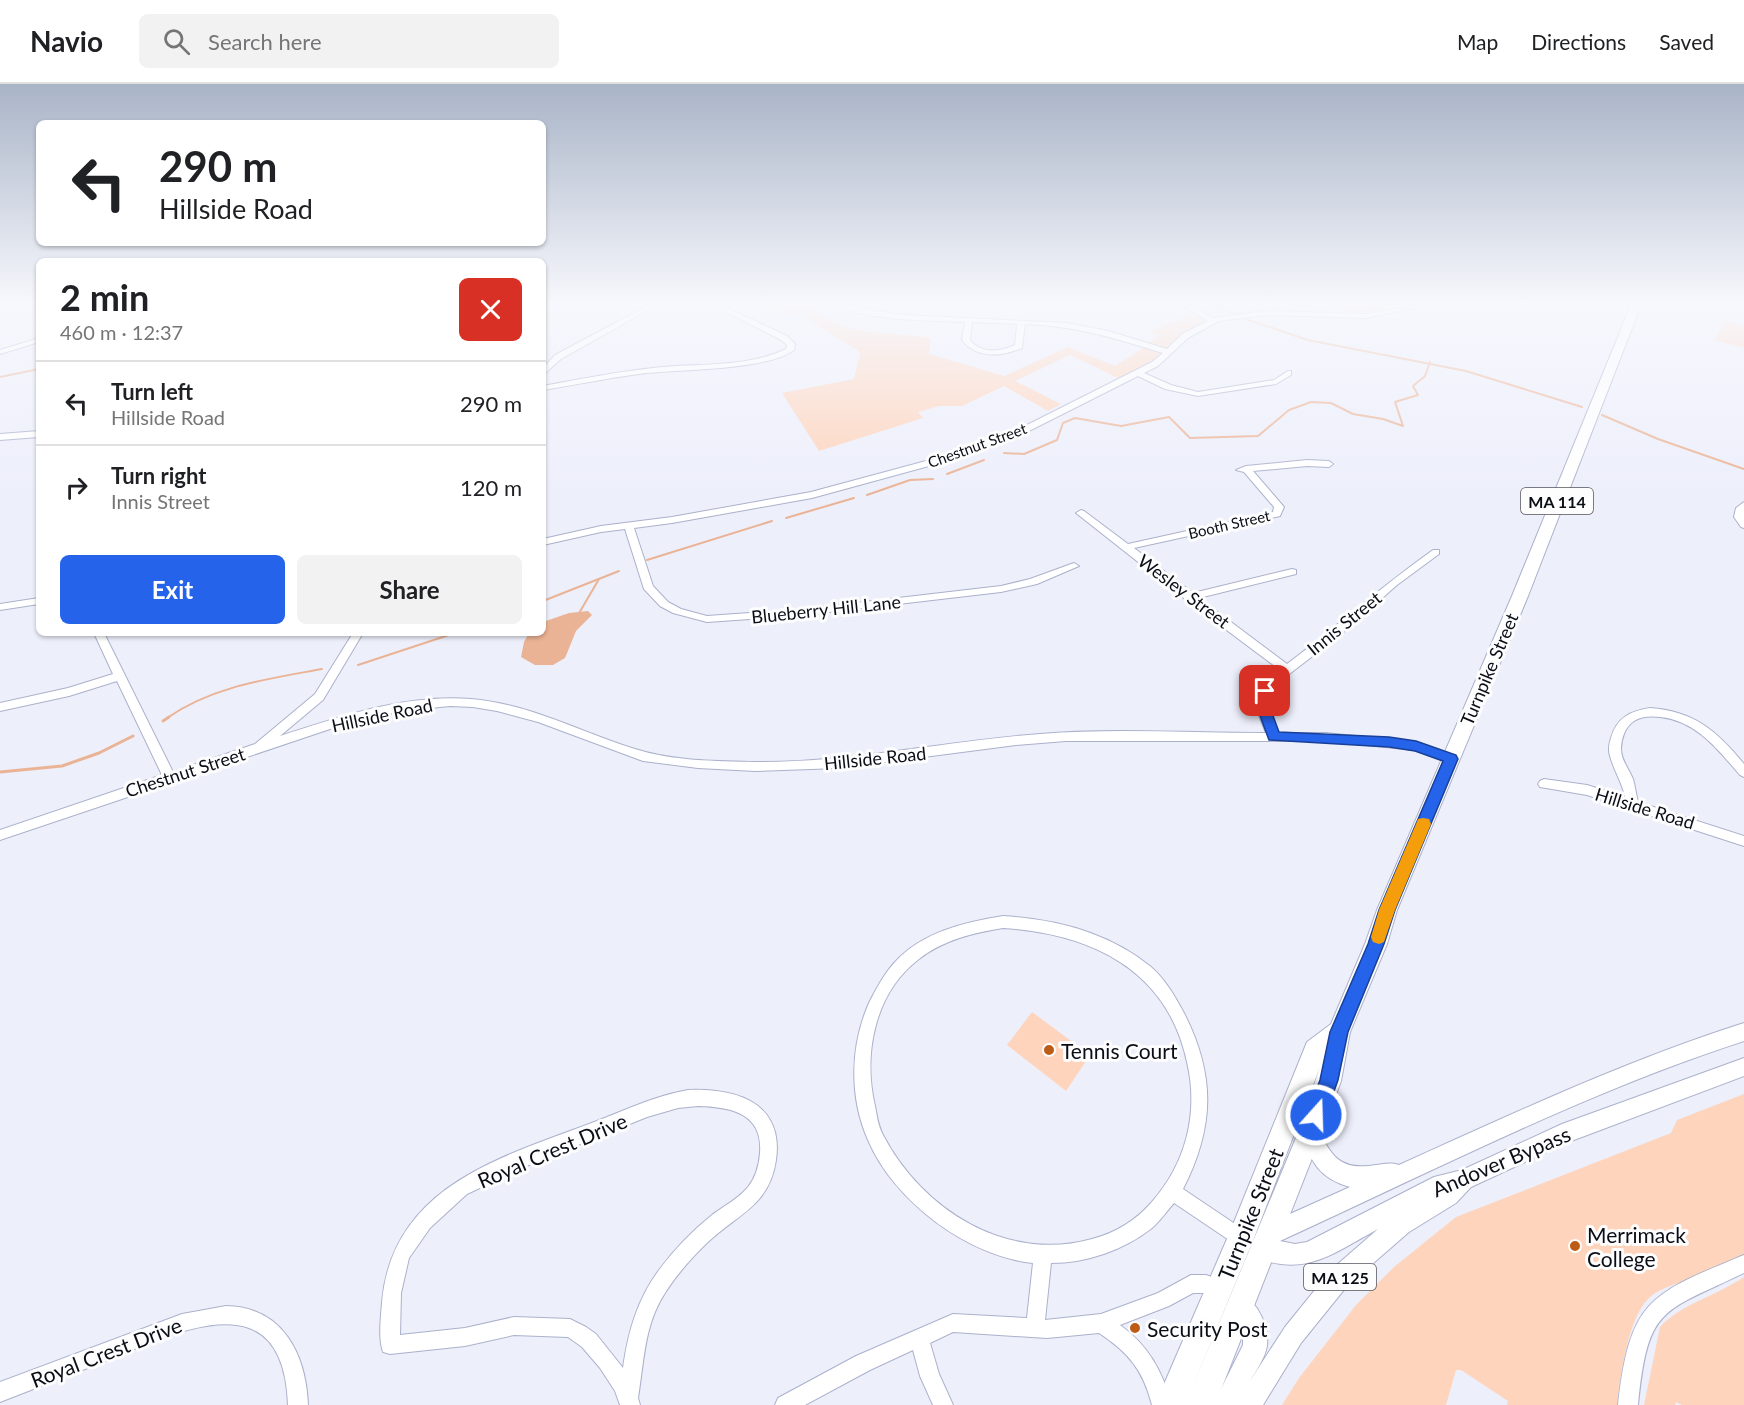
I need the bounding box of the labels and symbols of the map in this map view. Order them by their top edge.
street label: Chestnut Street [925,419,1029,471]
road number: MA 114 [1521,488,1593,514]
street label: Booth Street [1186,506,1272,542]
street label: Wesley Street [1134,549,1235,633]
street label: Innis Street [1302,586,1386,660]
street label: Blueberry Hill Lane [750,590,902,628]
street label: Turnpike Street [1455,609,1523,728]
pin [1239,665,1290,716]
street label: Hillside Road [330,694,434,736]
street label: Chestnut Street [122,742,248,802]
street label: Hillside Road [823,742,927,774]
street label: Hillside Road [1593,782,1697,834]
place label: Tennis Court [1061,1038,1178,1063]
marker: Tennis Court [1042,1043,1056,1057]
position arrow [1284,1083,1348,1147]
street label: Royal Crest Drive [474,1107,630,1193]
street label: Andover Bypass [1428,1121,1574,1201]
street label: Turnpike Street [1212,1144,1288,1284]
place label: Merrimack College [1587,1222,1686,1271]
marker: Merrimack College [1568,1239,1582,1253]
road number: MA 125 [1304,1264,1376,1290]
street label: Royal Crest Drive [27,1312,185,1392]
place label: Security Post [1147,1316,1268,1341]
marker: Security Post [1128,1321,1142,1335]

